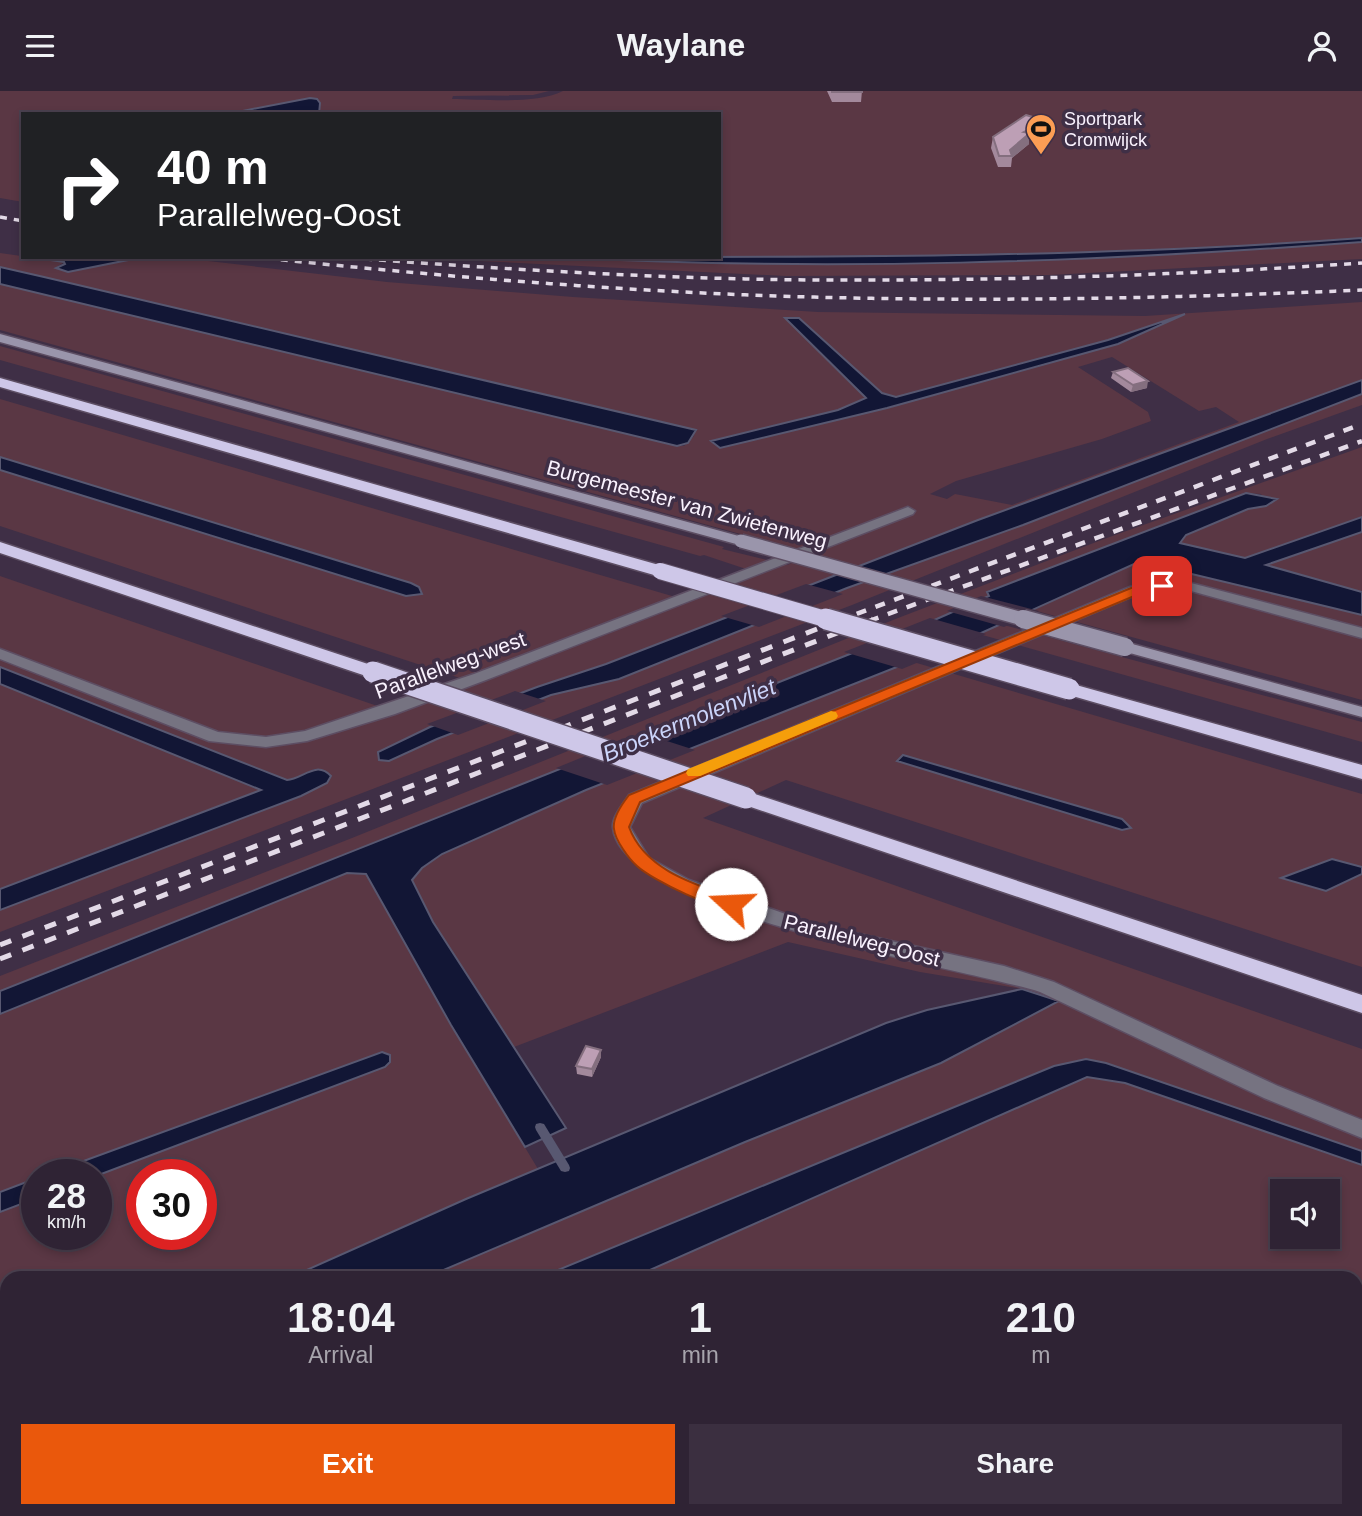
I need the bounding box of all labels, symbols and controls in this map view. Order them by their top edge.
icon: menu [21,27,59,65]
text: Waylane [617,27,745,63]
icon: person [1303,27,1341,65]
place label: Sportpark Cromwijck [1064,109,1148,150]
sports icon: Sportpark Cromwijck [1024,112,1058,156]
icon: right [42,140,133,231]
text: 40 m [157,140,269,194]
text: Parallelweg-Oost [157,197,401,233]
street label: Burgemeester van Zwietenweg [544,455,830,553]
pin [1132,556,1192,616]
icon: arrive [1143,567,1181,605]
street label: Parallelweg-west [371,627,529,703]
water label: Broekermolenvliet [599,673,781,767]
position arrow [694,867,768,941]
street label: Parallelweg-Oost [782,909,943,971]
speed limit sign: 30 [126,1159,217,1250]
text: 28 [47,1176,86,1215]
map controls [1270,1179,1340,1249]
button: sound [1270,1179,1340,1249]
text: km/h [47,1212,86,1232]
text: 18:04 [287,1294,395,1341]
text: 1 [688,1294,712,1341]
text: 210 [1006,1294,1076,1341]
text: Arrival [308,1342,373,1368]
text: min [682,1342,719,1368]
text: m [1031,1342,1050,1368]
button: Exit [21,1424,675,1504]
button: Share [689,1424,1342,1504]

